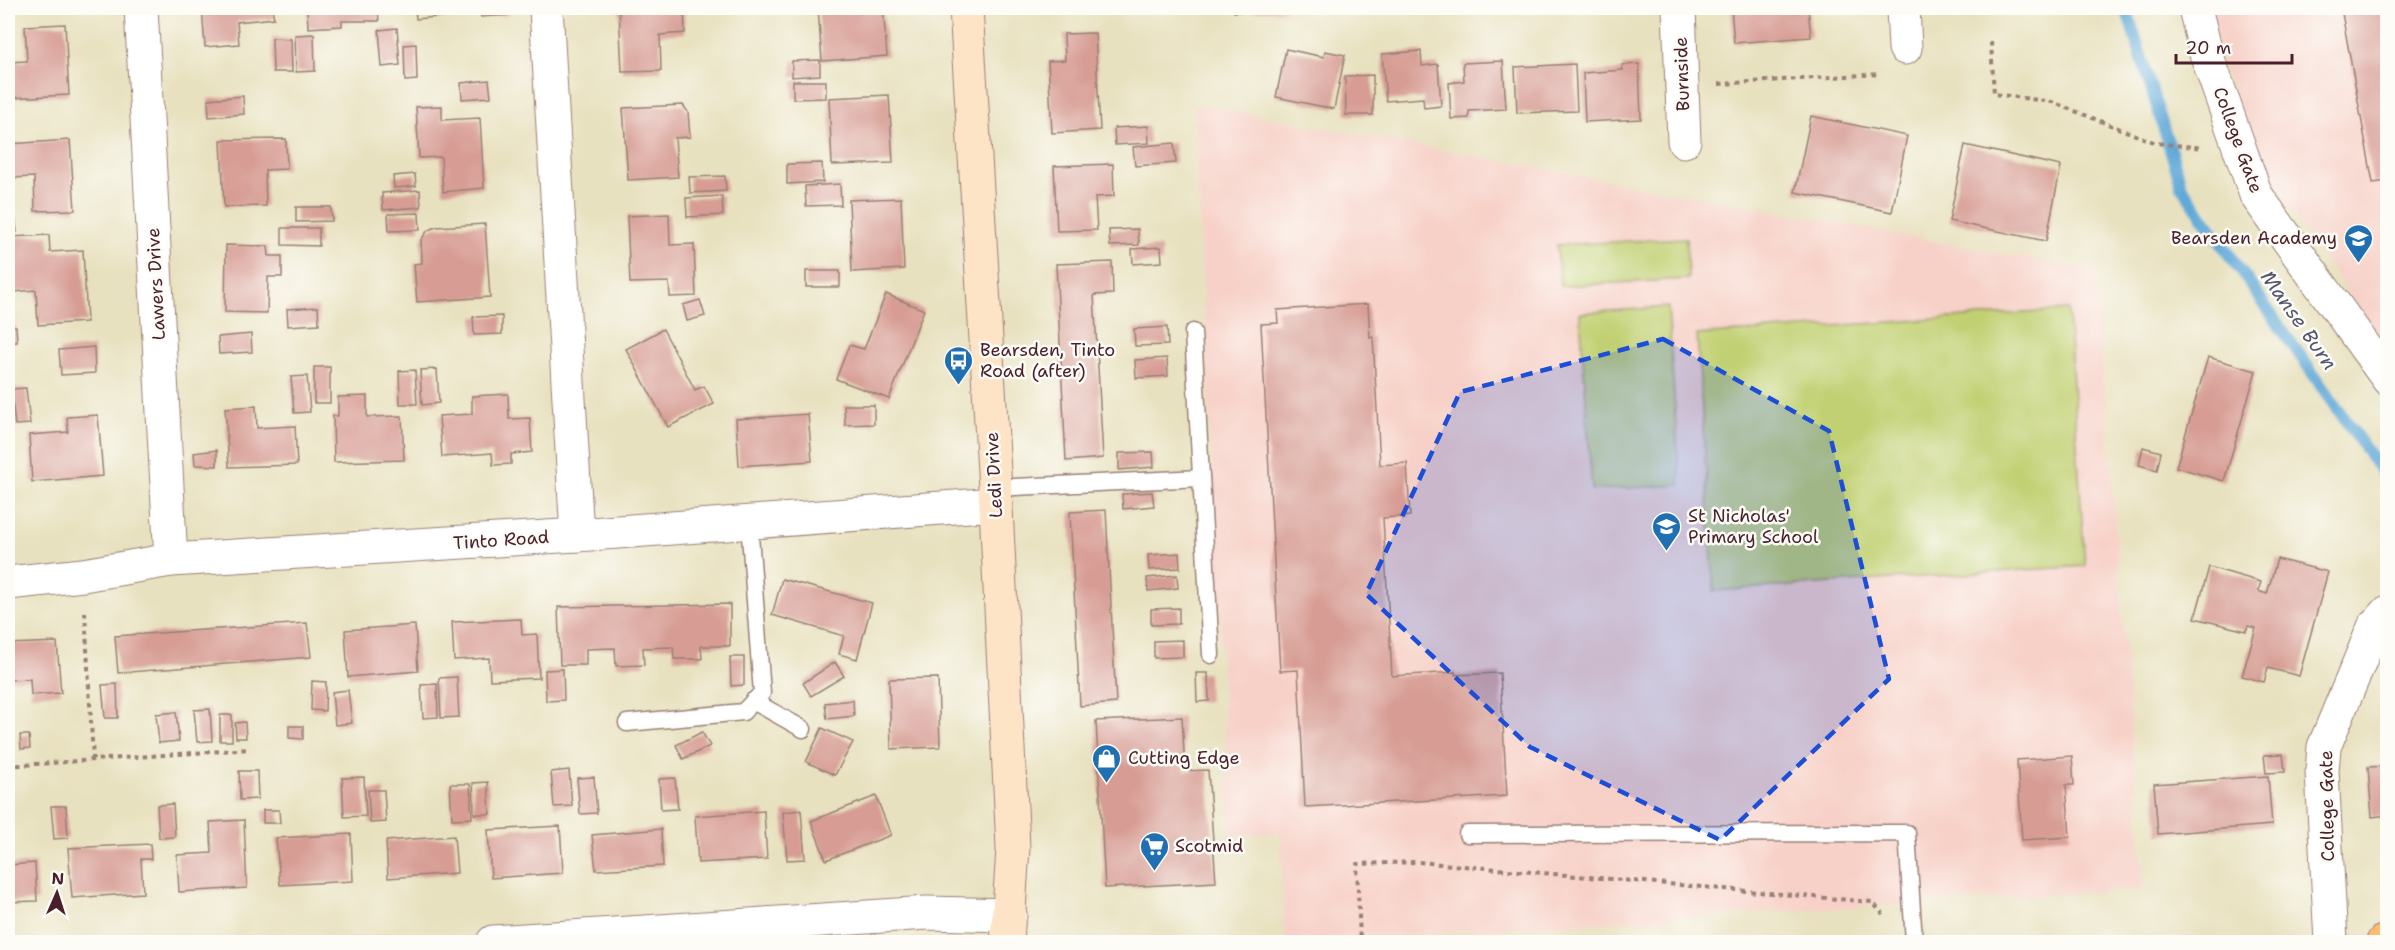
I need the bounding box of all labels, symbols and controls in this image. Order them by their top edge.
scale bar [2176,27,2292,65]
street label: Burnside [1669,36,1695,112]
text: 20 m [2185,36,2231,60]
street label: College Gate [2208,84,2268,196]
school or university icon: Bearsden Academy [2342,222,2374,264]
place label: Bearsden Academy [2171,226,2337,250]
street label: Lawers Drive [141,227,171,341]
water label: Manse Burn [2255,265,2343,375]
place label: Bearsden, Tinto Road (after) [980,338,1115,383]
bus stop icon: Bearsden, Tinto Road (after) [943,344,975,386]
street label: Ledi Drive [980,431,1008,519]
place label: St Nicholas' Primary School [1688,504,1819,549]
school or university icon: St Nicholas' Primary School [1651,510,1683,552]
street label: Tinto Road [452,525,550,555]
shop icon: Cutting Edge [1091,742,1123,784]
place label: Cutting Edge [1128,746,1240,770]
street label: College Gate [2314,750,2340,862]
supermarket icon: Scotmid [1138,830,1170,872]
place label: Scotmid [1175,834,1243,858]
north arrow [27,863,87,923]
text: N [51,868,65,889]

